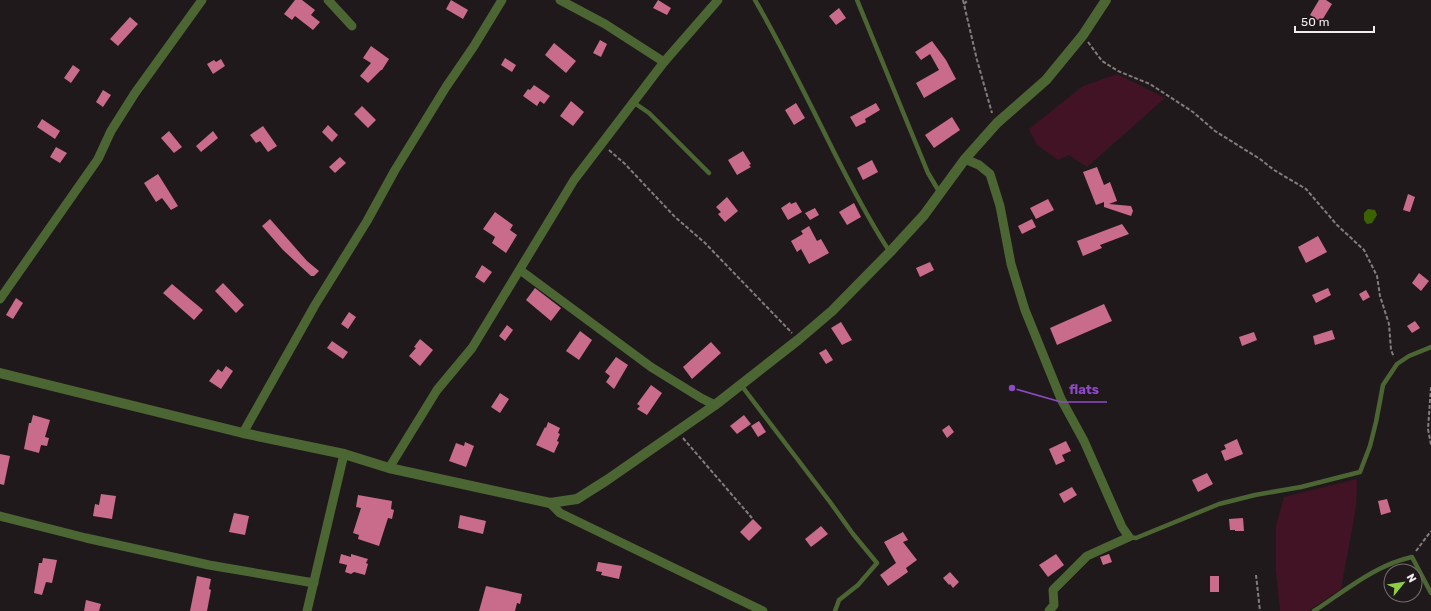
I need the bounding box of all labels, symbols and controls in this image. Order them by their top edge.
scale bar [1295,8,1374,34]
text: 50 m [1301,15,1329,29]
callout: flats [1061,377,1107,402]
text: flats [1069,382,1099,397]
north arrow [1383,563,1423,603]
text: N [1404,572,1419,585]

